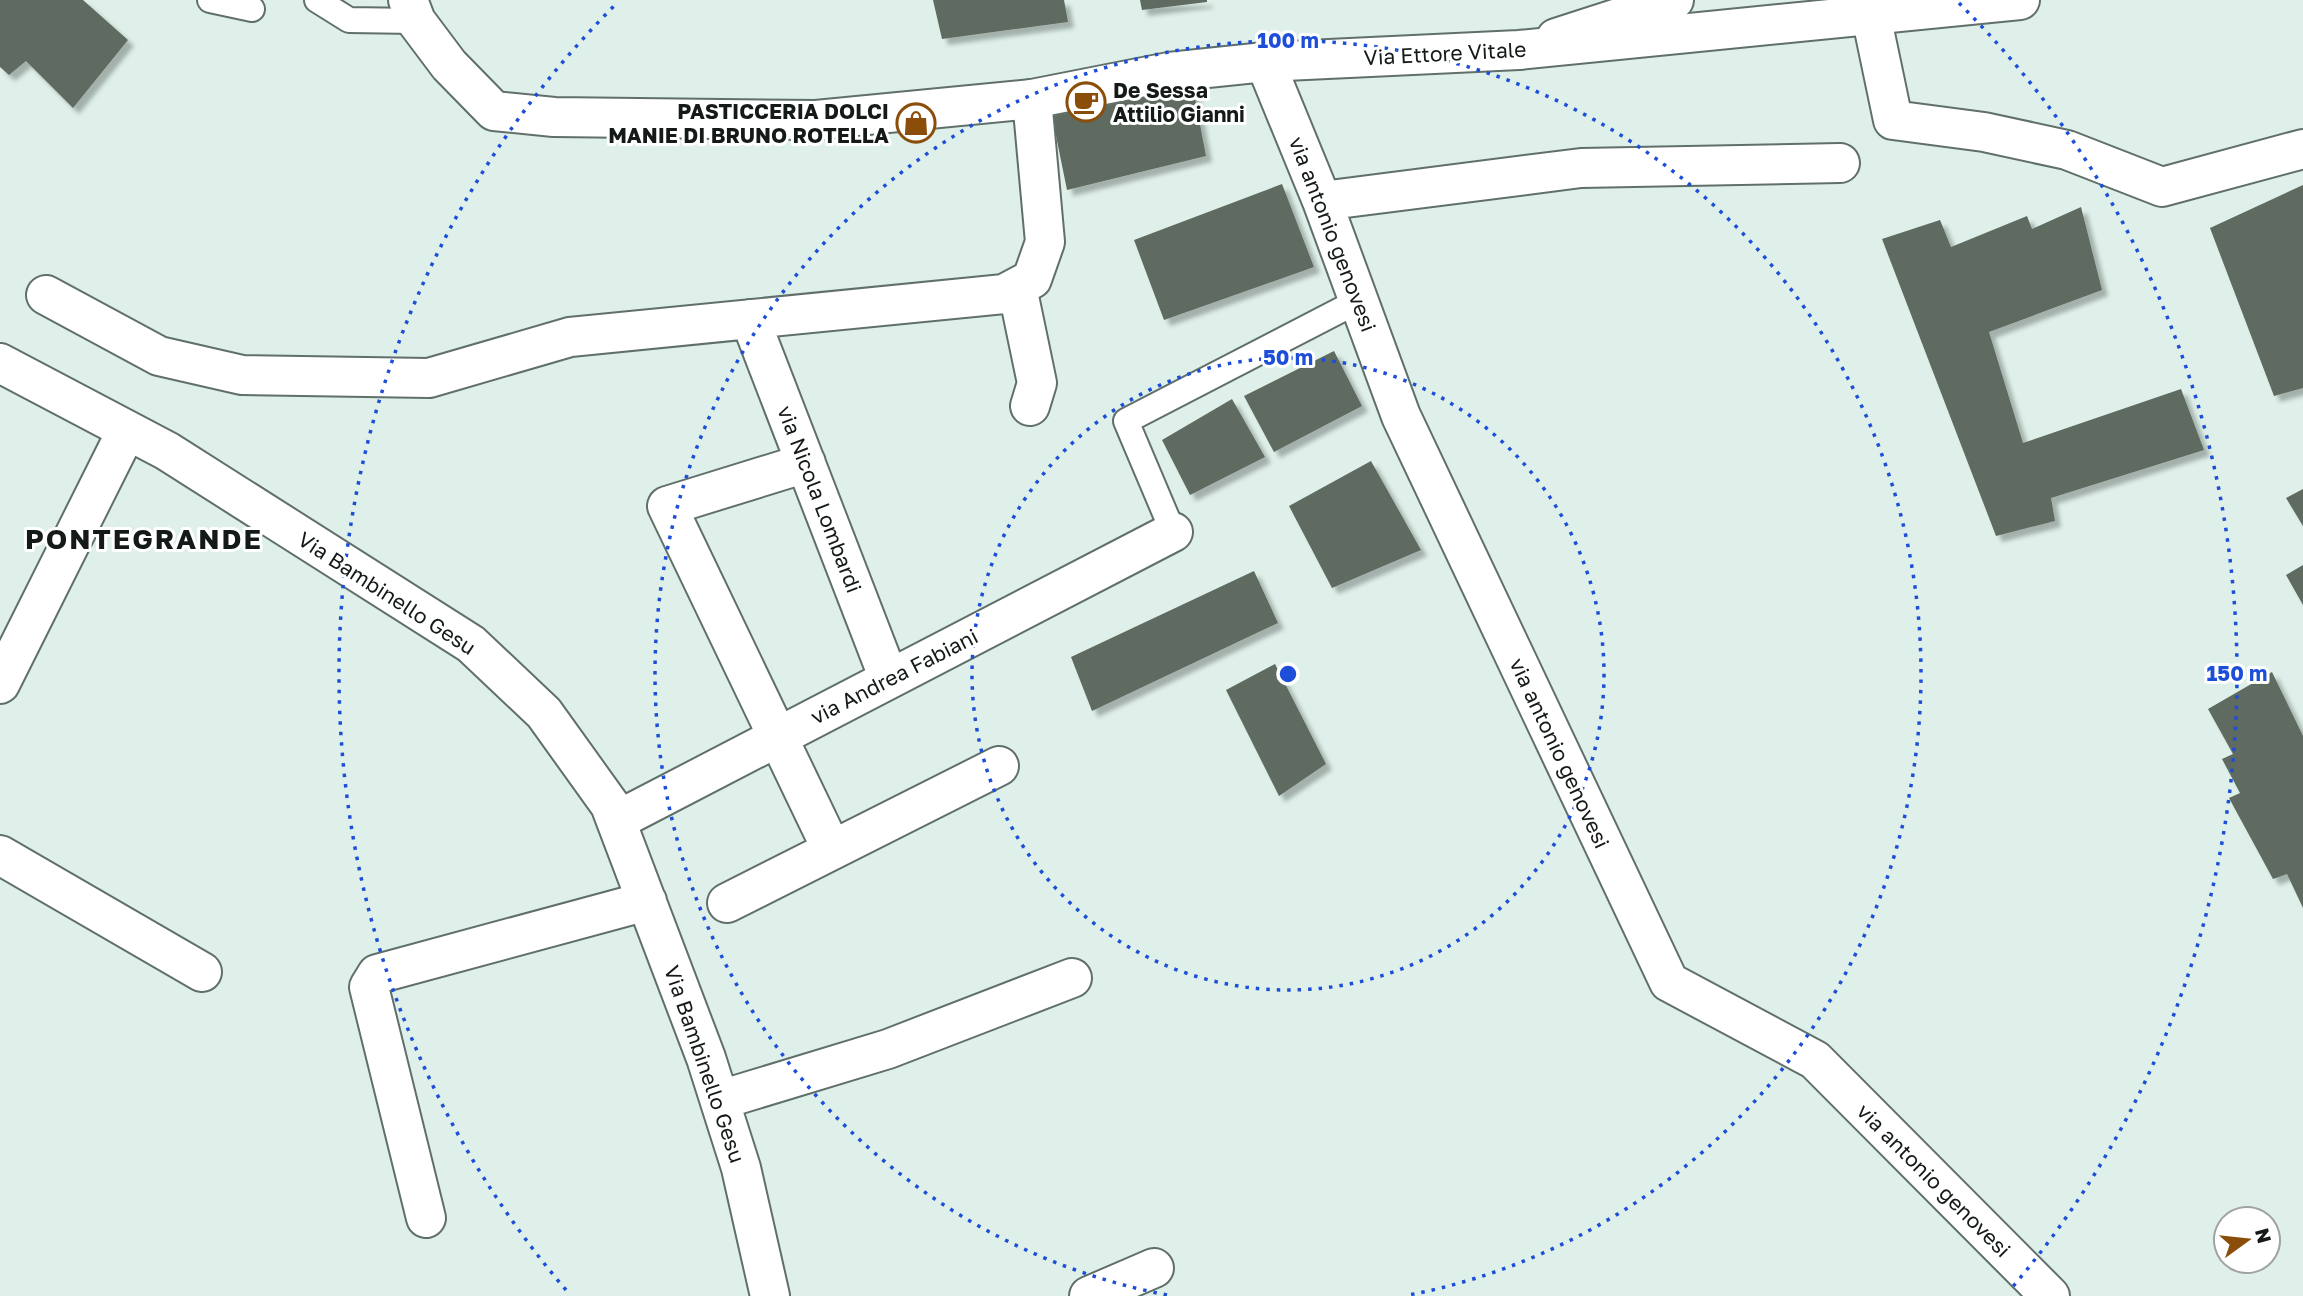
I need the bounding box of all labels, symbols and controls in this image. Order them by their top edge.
text: 100 m [1257,27,1319,53]
street label: Via Ettore Vitale [1363,36,1527,70]
place label: De Sessa Attilio Gianni [1113,77,1245,127]
cafe icon: De Sessa Attilio Gianni [1065,81,1107,123]
place label: PASTICCERIA DOLCI MANIE DI BRUNO ROTELLA [608,98,889,148]
shop icon: PASTICCERIA DOLCI MANIE DI BRUNO ROTELLA [895,102,937,144]
street label: via antonio genovesi [1284,133,1382,335]
text: 50 m [1263,344,1313,370]
street label: via Nicola Lombardi [772,402,868,596]
district label: PONTEGRANDE [25,522,263,555]
street label: Via Bambinello Gesu [293,526,481,660]
street label: via Andrea Fabiani [806,623,982,729]
street label: via antonio genovesi [1504,654,1616,852]
text: 150 m [2207,660,2267,686]
centre of rings [1276,662,1300,686]
street label: Via Bambinello Gesu [659,962,751,1166]
street label: via antonio genovesi [1852,1098,2016,1262]
north arrow [2212,1205,2282,1275]
text: N [2251,1226,2277,1245]

